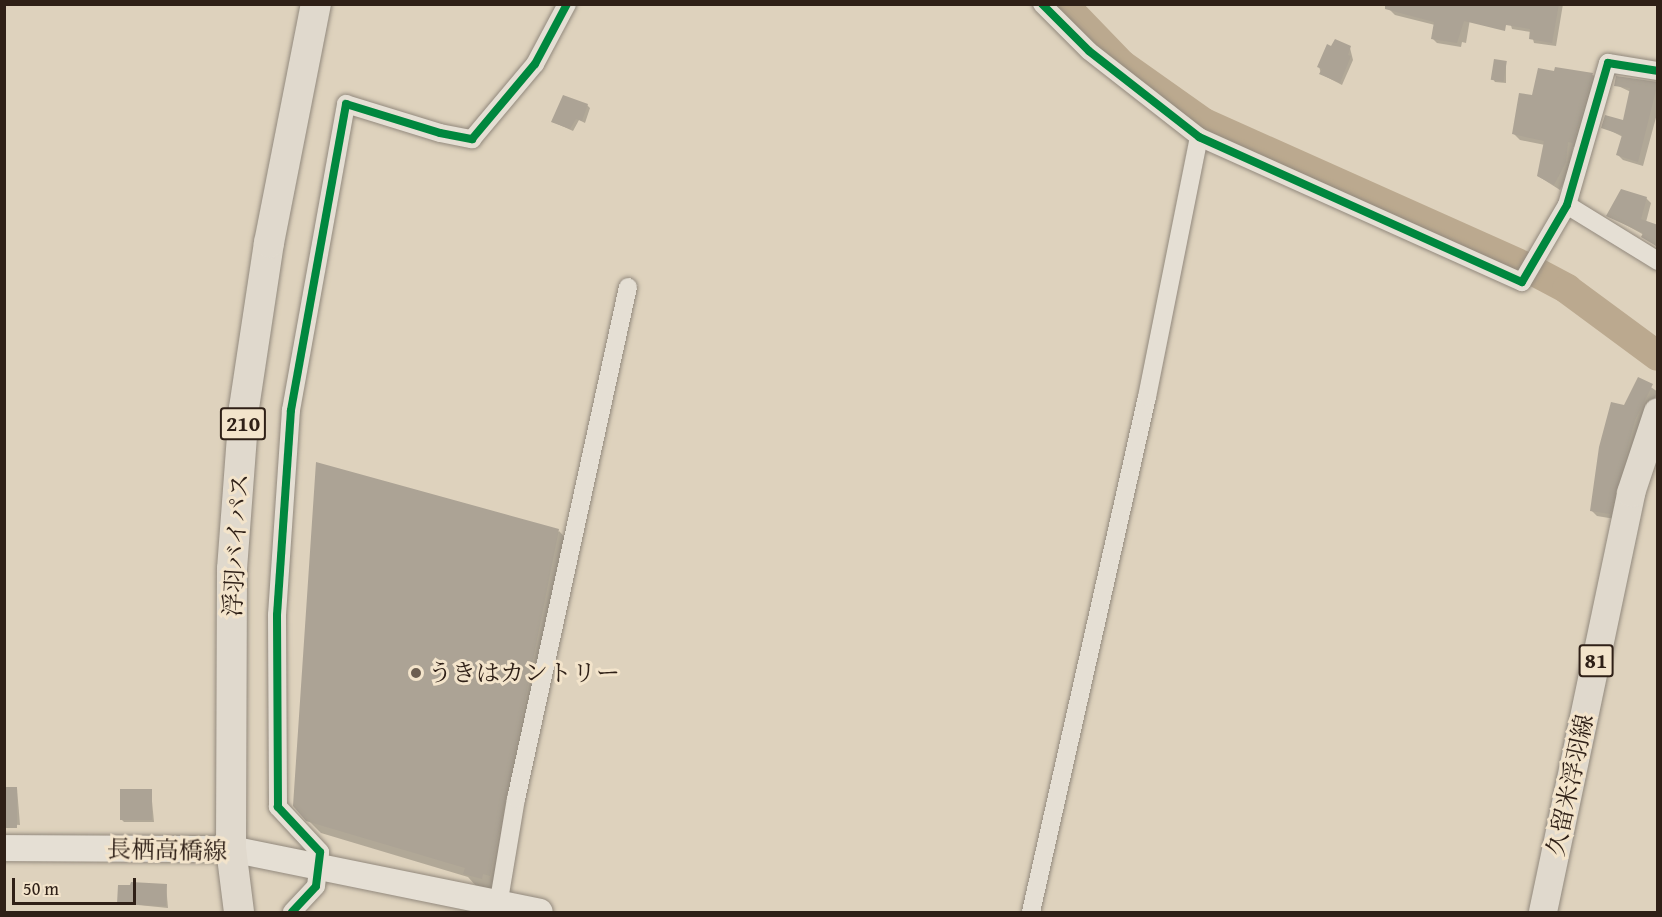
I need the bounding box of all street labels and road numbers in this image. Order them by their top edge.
road number: 210 [219,405,267,443]
street label: 浮羽バイパス [218,472,254,618]
road number: 81 [1578,642,1614,680]
street label: 久留米浮羽線 [1541,712,1599,858]
street label: 長栖高橋線 [107,835,227,865]

